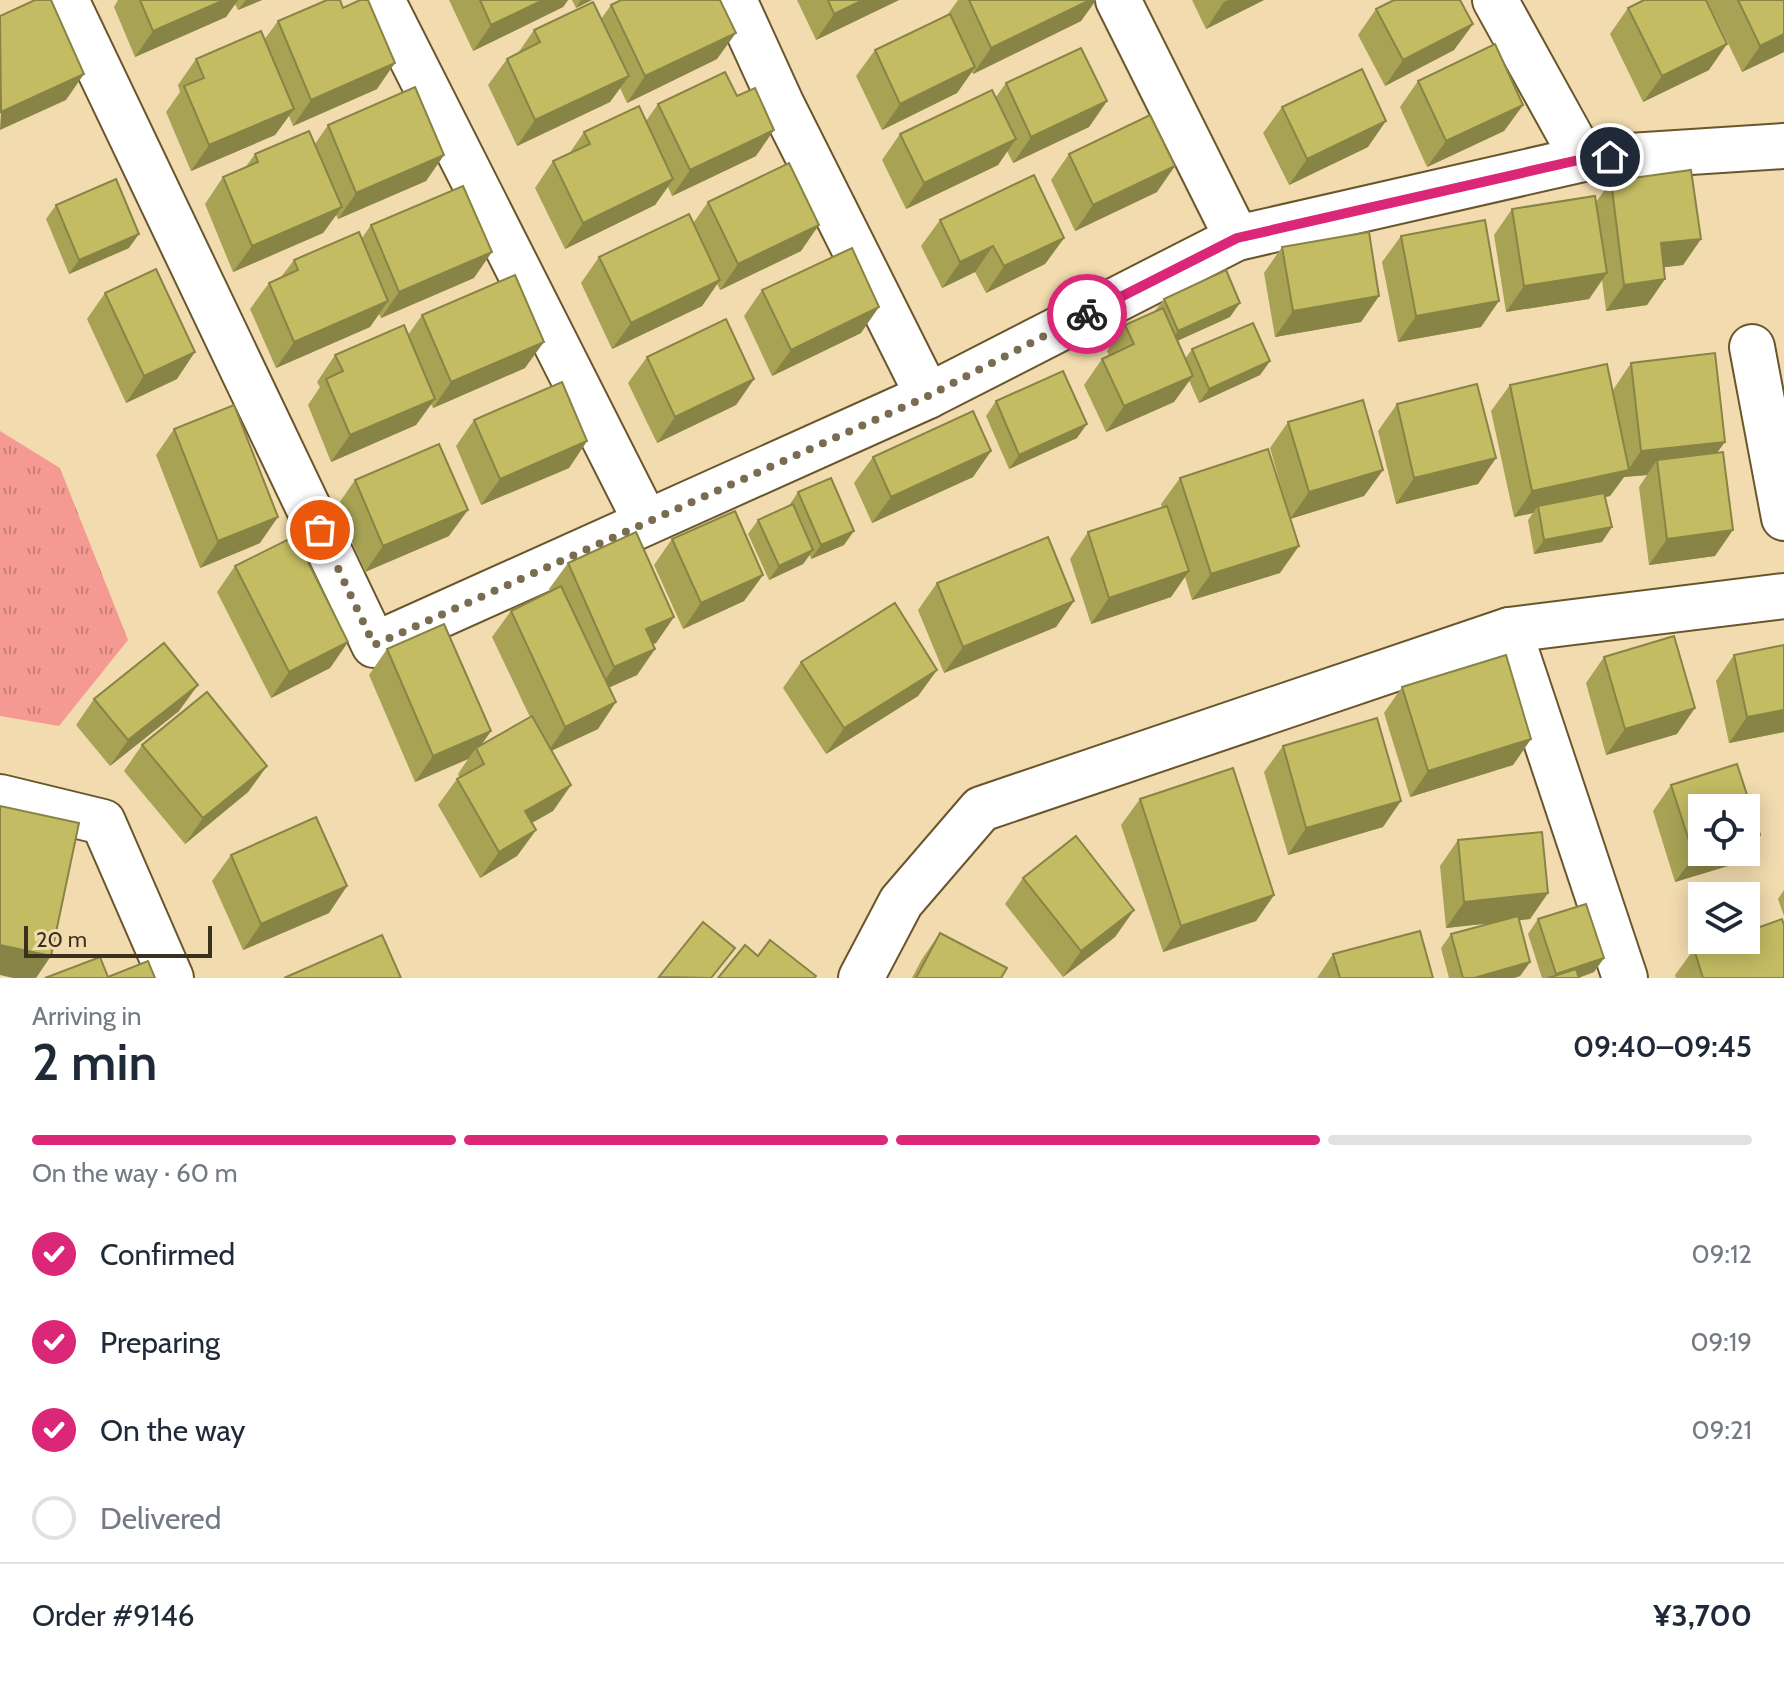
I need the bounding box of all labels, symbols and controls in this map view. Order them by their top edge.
pin [1576,123,1644,191]
icon: home [1588,135,1632,179]
courier [1047,274,1127,354]
icon: bike [1065,292,1109,336]
pin [286,496,354,564]
icon: bag [298,508,342,552]
map controls [1688,794,1760,954]
button: locate [1688,794,1760,866]
button: layers [1688,882,1760,954]
scale bar [24,922,212,958]
text: 20 m [36,926,87,953]
text: Arriving in [32,1000,142,1032]
text: 09:40–09:45 [1573,1028,1752,1065]
text: 2 min [32,1030,157,1093]
text: On the way · 60 m [32,1157,238,1189]
icon: check [32,1232,76,1276]
text: Confirmed [100,1236,235,1273]
text: 09:12 [1692,1238,1752,1270]
icon: check [32,1320,76,1364]
text: Preparing [100,1324,220,1361]
text: 09:19 [1690,1326,1752,1358]
icon: check [32,1408,76,1452]
text: On the way [100,1412,245,1449]
text: 09:21 [1692,1414,1752,1446]
text: Delivered [100,1500,221,1537]
text: Order #9146 [32,1597,195,1634]
text: ¥3,700 [1653,1597,1752,1634]

